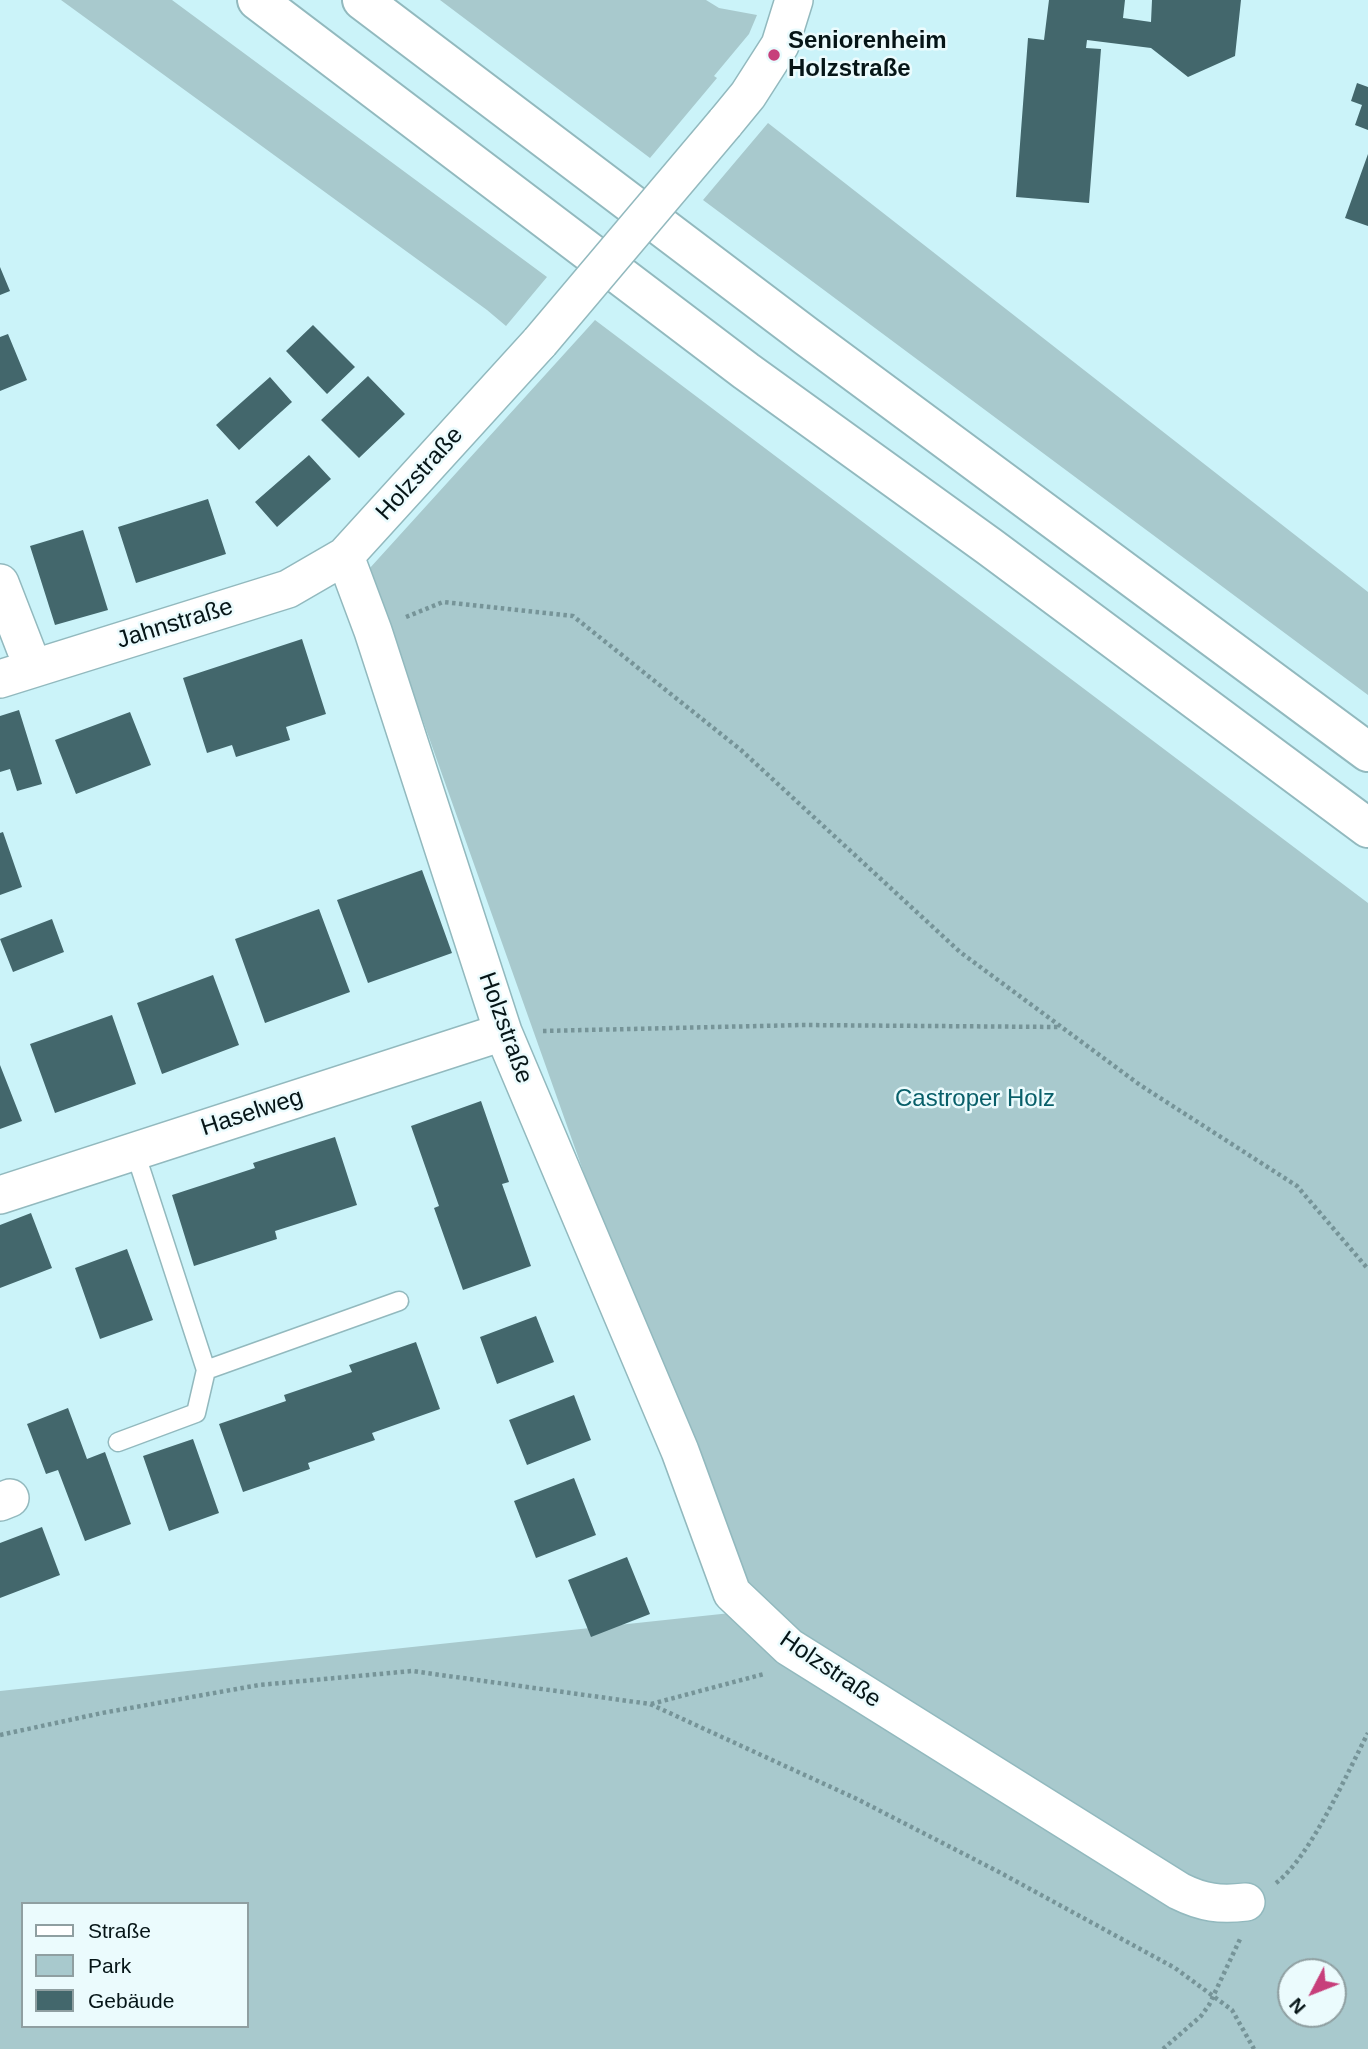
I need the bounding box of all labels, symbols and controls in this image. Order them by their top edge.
place label: Seniorenheim Holzstraße [788,27,947,83]
marker: Seniorenheim Holzstraße [766,47,782,63]
street label: Holzstraße [370,421,470,527]
street label: Jahnstraße [113,593,237,655]
street label: Holzstraße [472,969,538,1087]
street label: Haselweg [197,1083,307,1143]
park label: Castroper Holz [895,1085,1055,1113]
street label: Holzstraße [774,1626,886,1714]
legend [21,1902,248,2028]
text: Straße [88,1919,151,1942]
text: Park [88,1954,131,1977]
north arrow [1277,1958,1347,2028]
text: Gebäude [88,1989,174,2012]
text: N [1285,1994,1310,2018]

